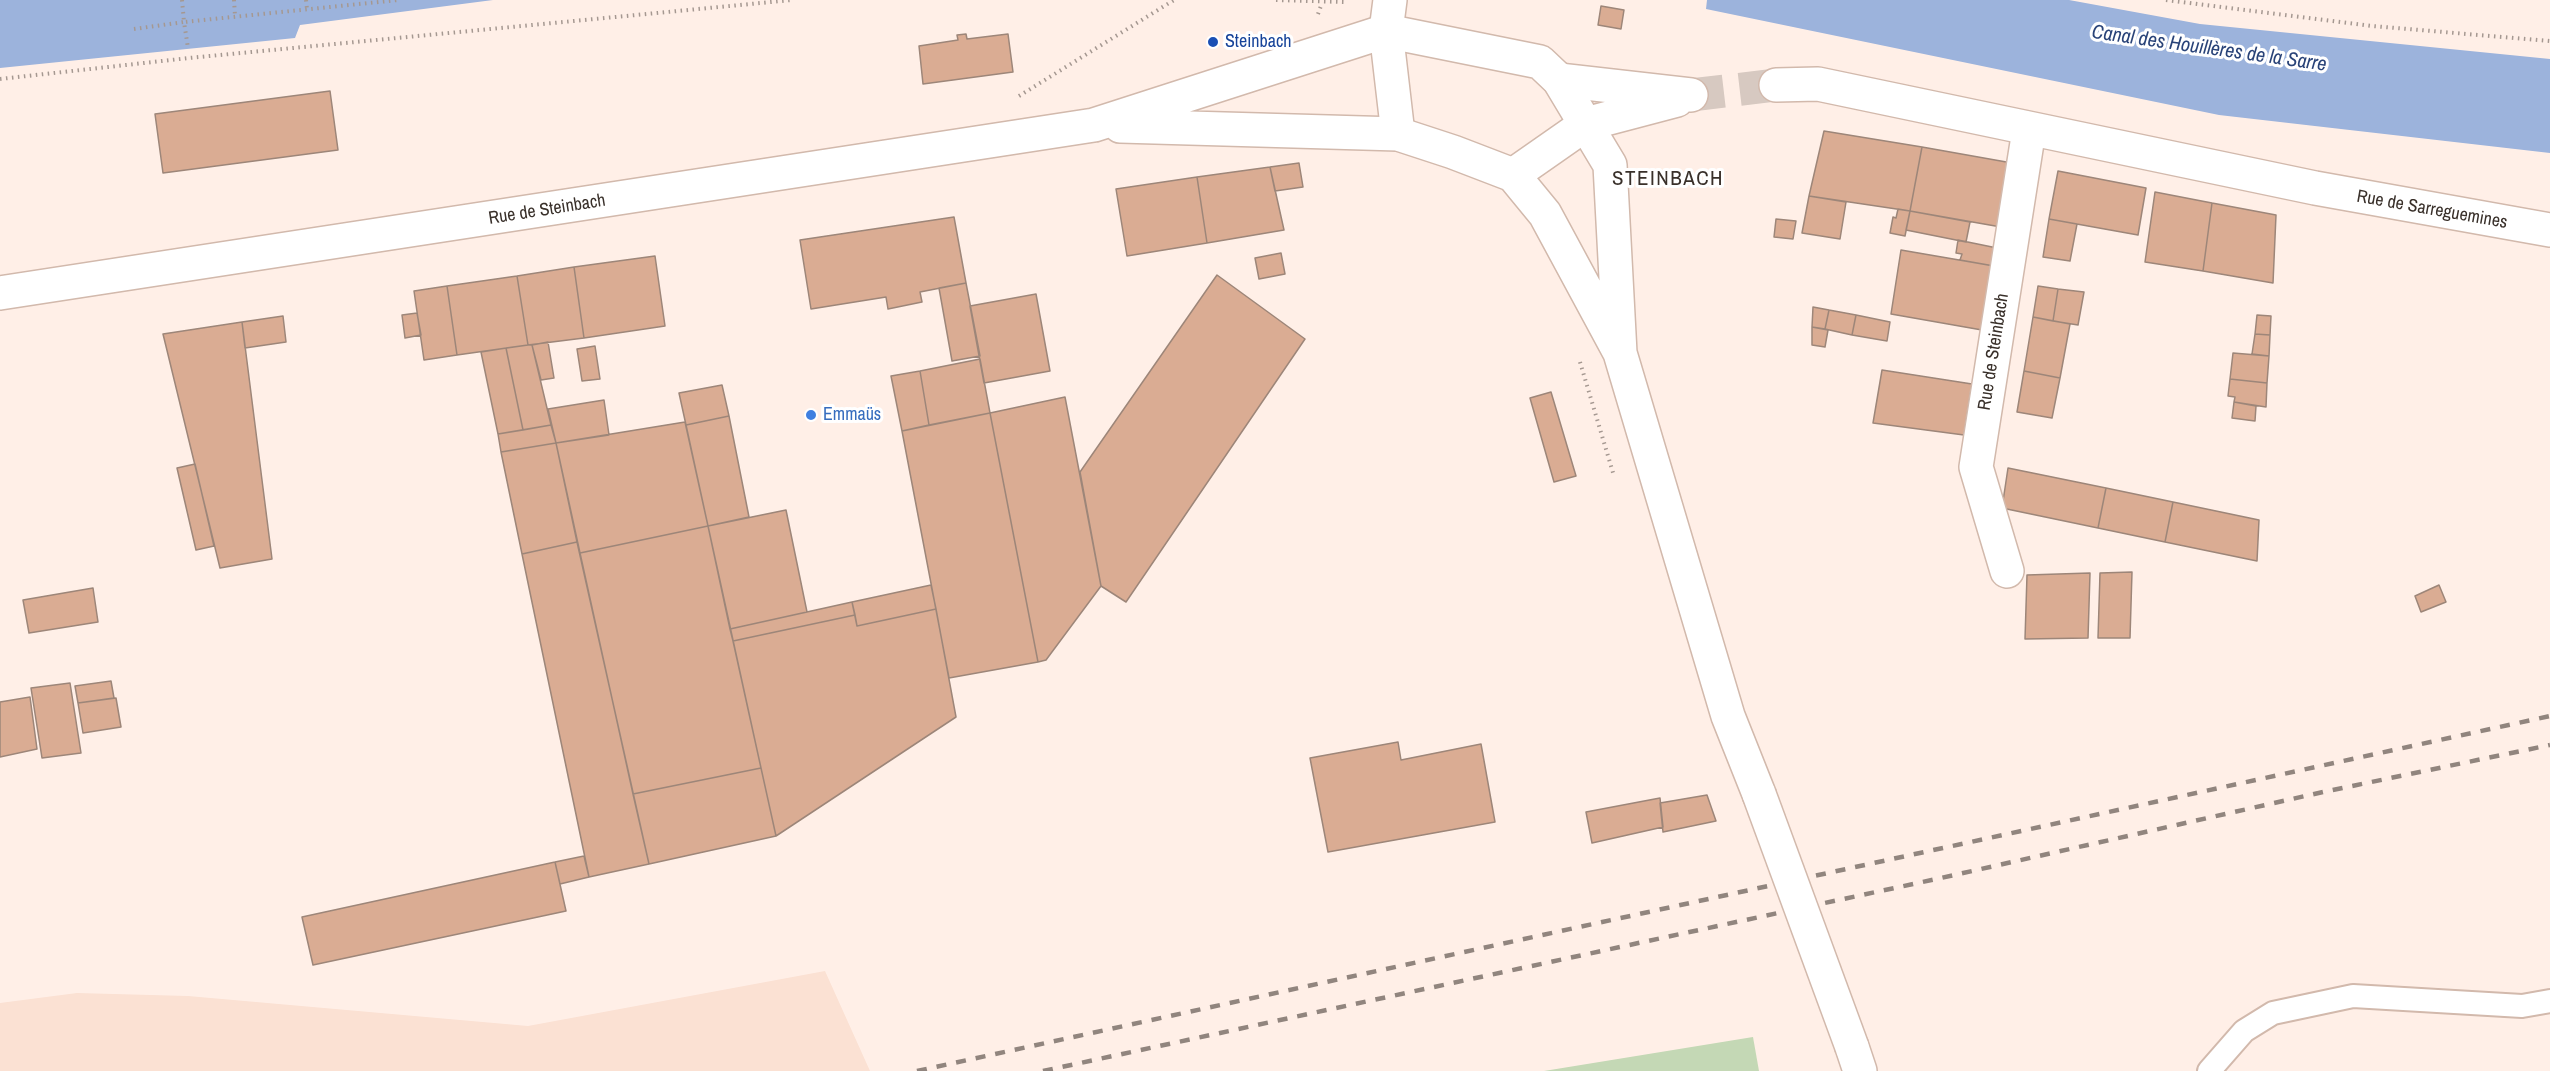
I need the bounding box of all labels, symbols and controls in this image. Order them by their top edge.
water label: Canal des Houillères de la Sarre [2090,21,2328,77]
place label: Steinbach [1225,31,1291,53]
marker: Steinbach [1206,35,1220,49]
district label: STEINBACH [1612,166,1724,192]
street label: Rue de Sarreguemines [2355,186,2509,234]
street label: Rue de Steinbach [487,190,607,230]
street label: Rue de Steinbach [1974,292,2014,412]
place label: Emmaüs [823,404,881,426]
marker: Emmaüs [804,408,818,422]

